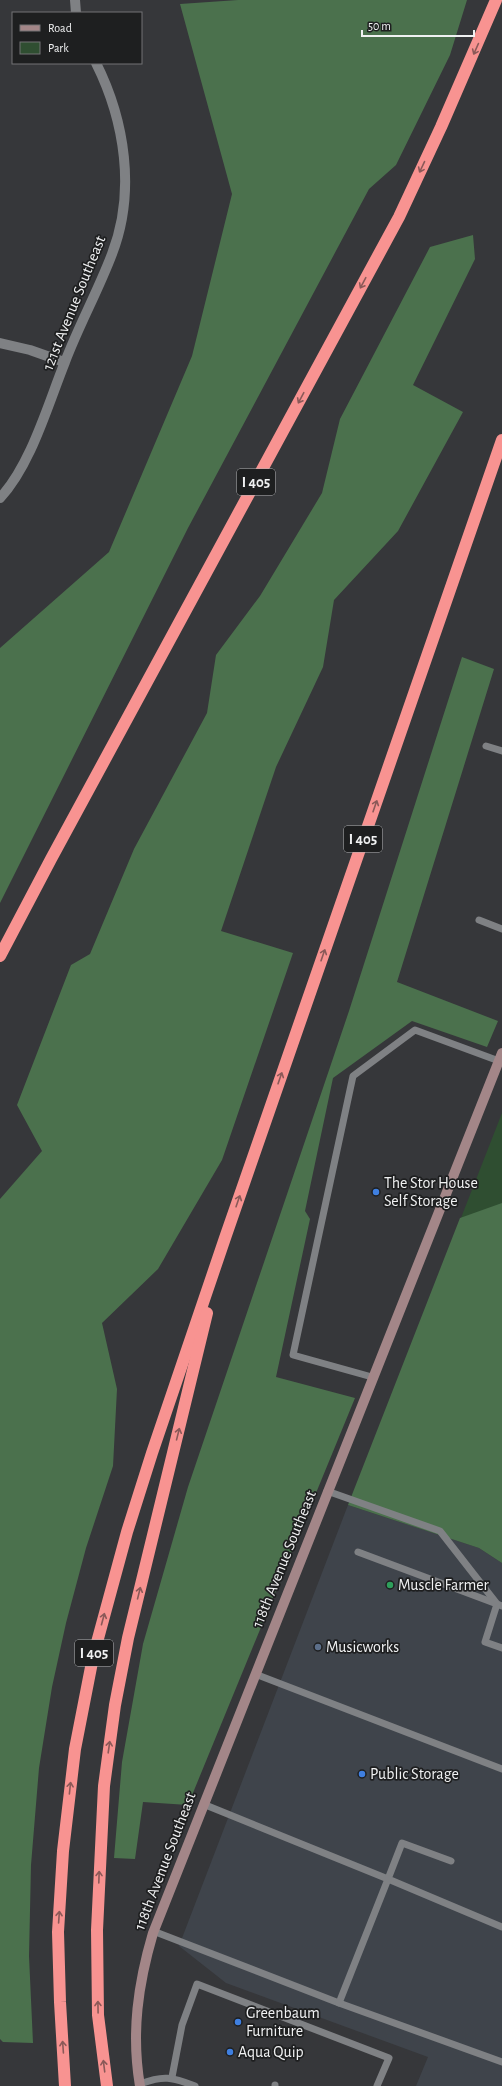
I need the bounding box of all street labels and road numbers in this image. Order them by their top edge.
street label: 121st Avenue Southeast [40,233,108,373]
road number: I 405 [237,469,275,495]
road number: I 405 [344,826,382,852]
street label: 118th Avenue Southeast [249,1488,319,1630]
road number: I 405 [75,1640,113,1666]
street label: 118th Avenue Southeast [131,1790,199,1932]

